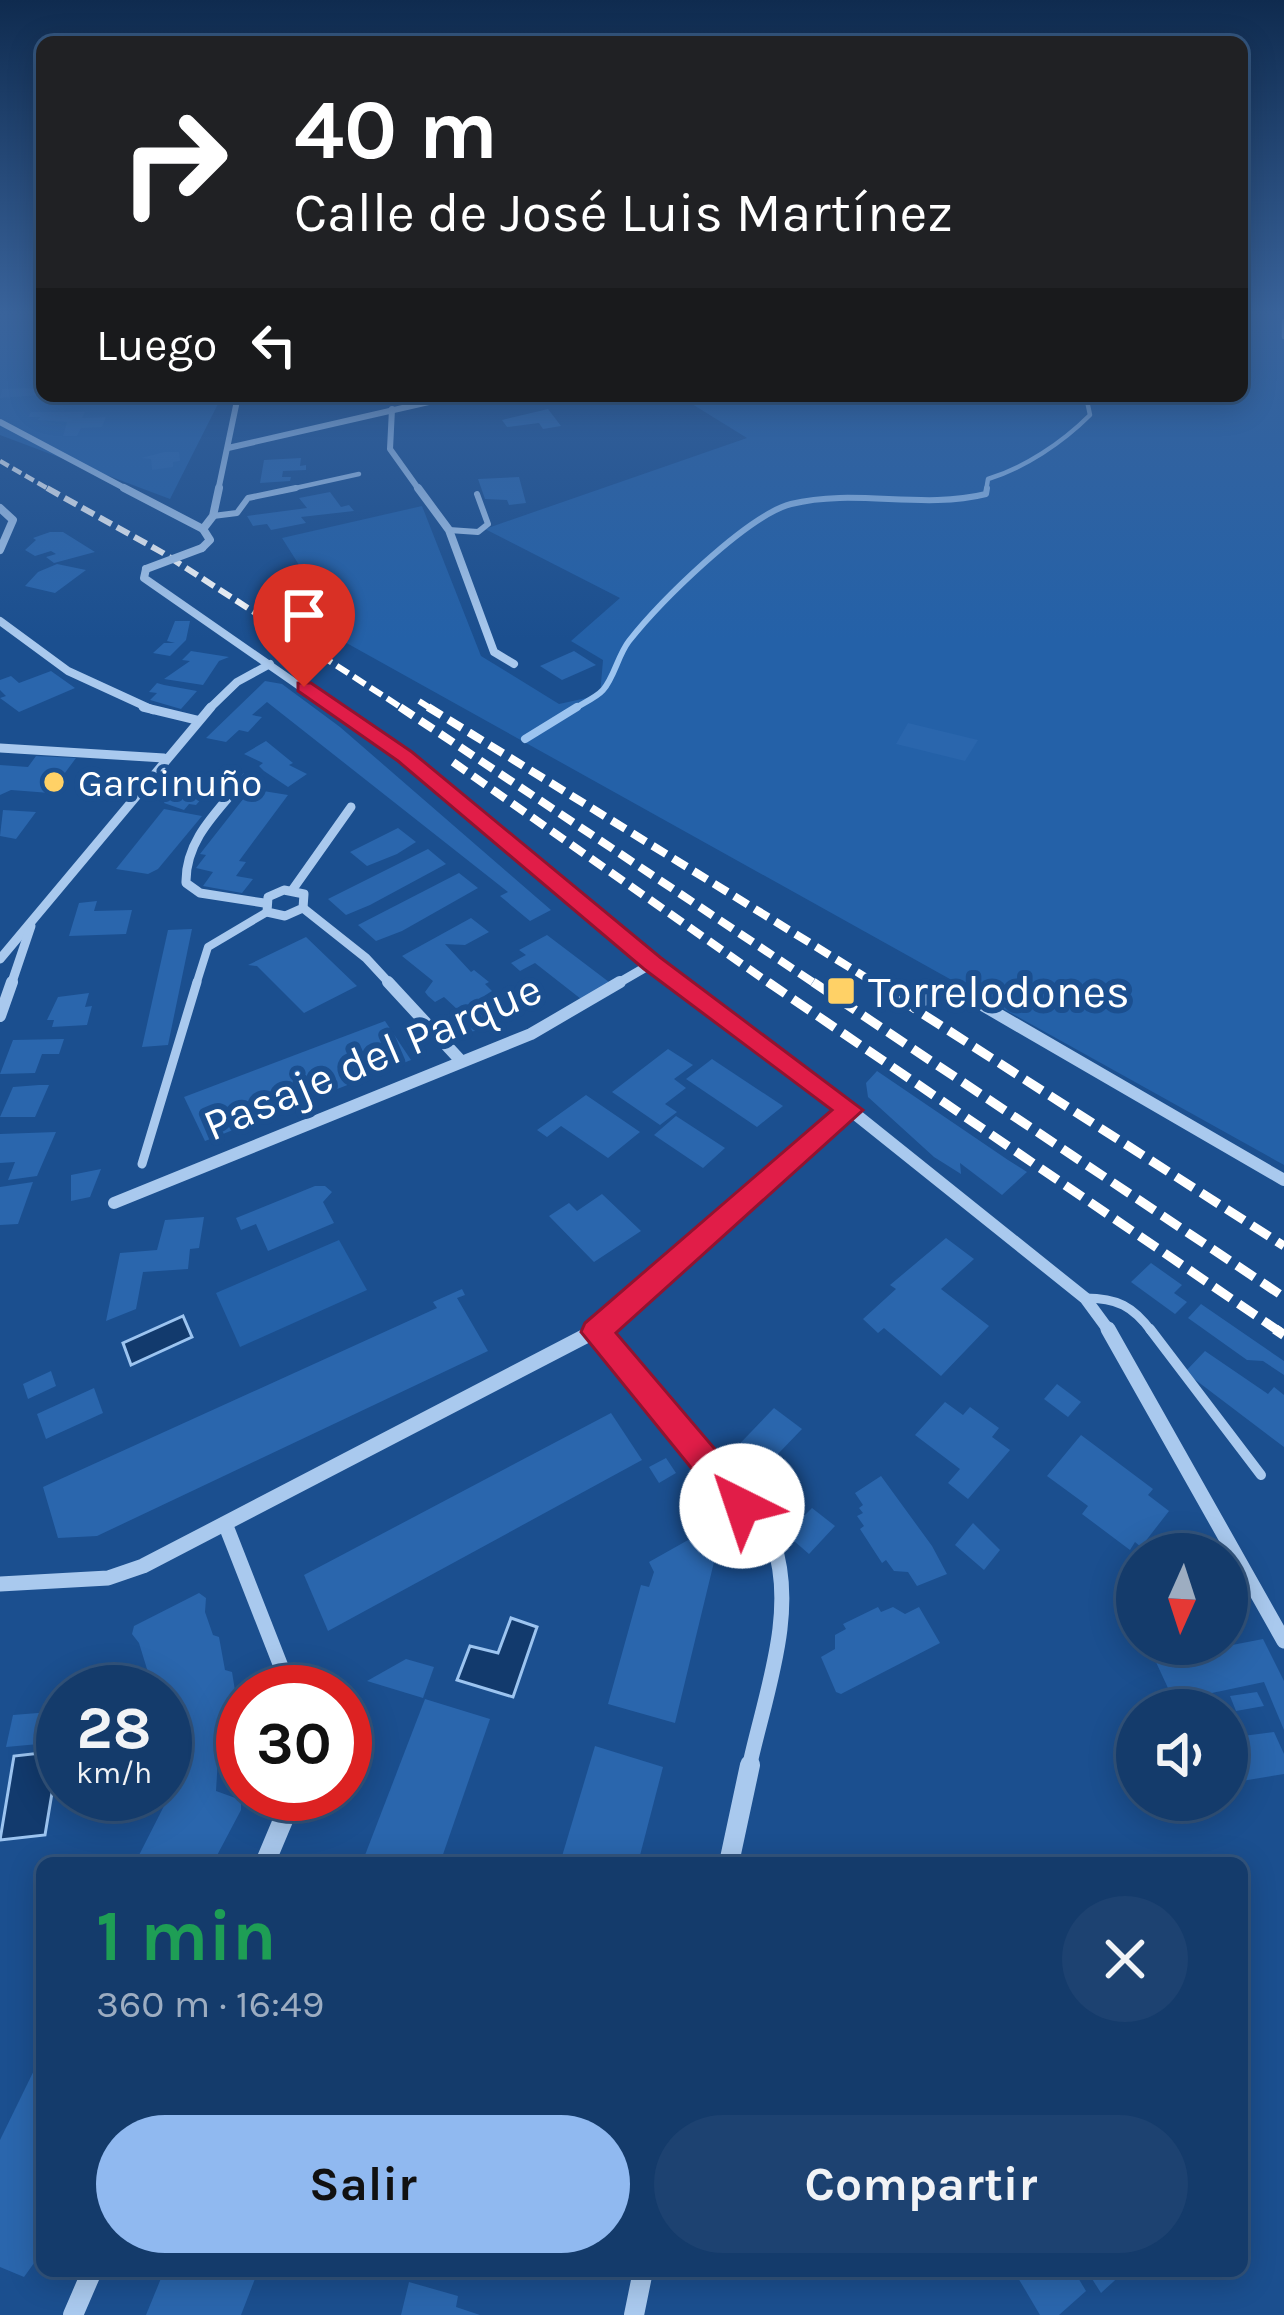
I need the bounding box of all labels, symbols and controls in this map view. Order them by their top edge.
text: 40 m [294,81,498,179]
icon: right [96,84,252,240]
text: Calle de José Luis Martínez [294,181,953,245]
icon: left [241,312,307,378]
text: Luego [96,319,217,371]
pin [253,564,355,687]
icon: arrive [271,582,337,648]
place label: Garcinuño [78,760,262,806]
marker: Garcinuño [41,769,67,795]
street label: Pasaje del Parque [196,962,549,1152]
place label: Torrelodones [868,966,1130,1018]
marker: Torrelodones [825,975,857,1007]
position arrow [679,1443,805,1569]
north arrow [1116,1533,1248,1665]
map controls [1116,1533,1248,1821]
speed limit sign: 30 [216,1665,372,1821]
button: sound [1116,1689,1248,1821]
text: 28 [76,1693,152,1763]
text: km/h [76,1755,152,1791]
text: 1 min [96,1894,277,1978]
button: close [1062,1896,1188,2022]
text: 360 m · 16:49 [96,1981,324,2027]
button: Salir [96,2115,630,2253]
button: Compartir [654,2115,1188,2253]

